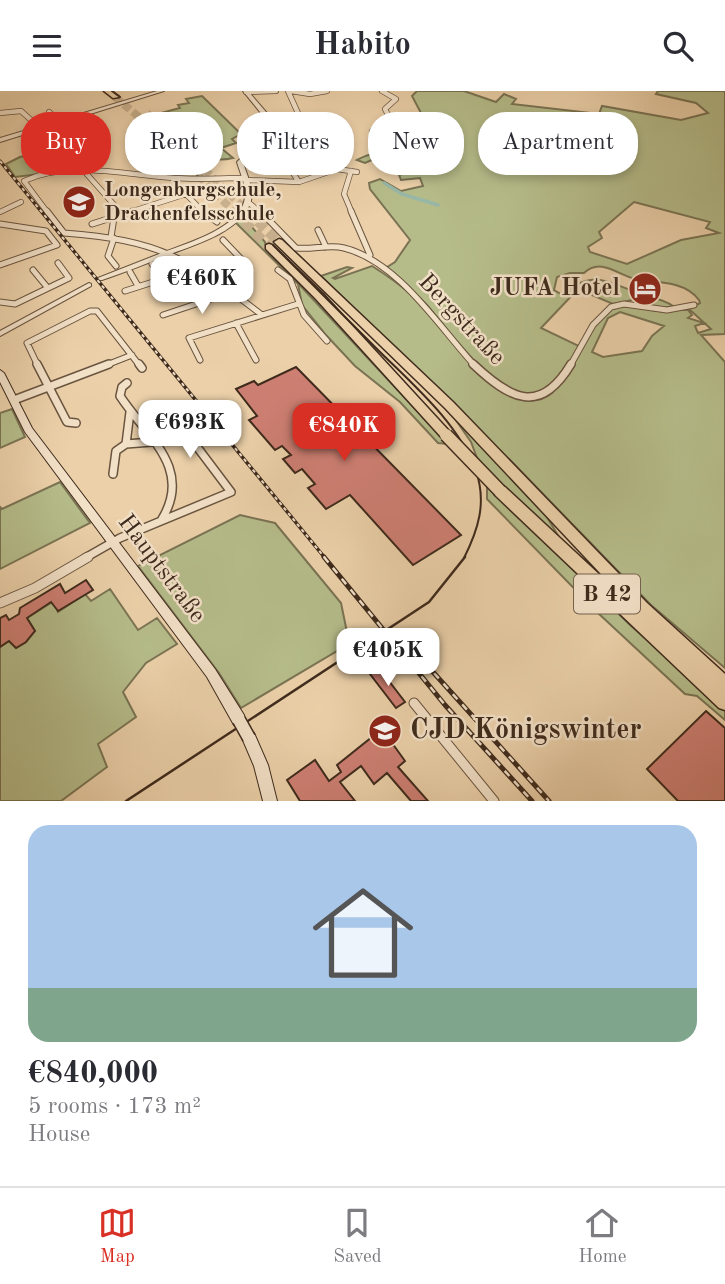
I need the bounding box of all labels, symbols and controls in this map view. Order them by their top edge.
icon: menu [28,27,66,65]
icon: search [659,27,697,65]
text: Habito [314,30,411,62]
chip: Buy [21,112,111,175]
chip: Rent [125,112,223,175]
chip: Filters [237,112,354,175]
chip: New [368,112,464,175]
chip: Apartment [478,112,638,175]
place label: Longenburgschule, Drachenfelsschule [104,180,281,225]
school or university icon: Longenburgschule, Drachenfelsschule [60,183,98,221]
pin: €460K [153,257,251,316]
text: €460K [166,267,238,290]
street label: Bergstraße [413,270,509,370]
hotel icon: JUFA Hotel [626,270,664,308]
place label: JUFA Hotel [490,277,620,301]
pin: €693K [141,401,239,460]
pin: €840K [295,403,393,463]
text: €693K [154,411,226,434]
text: €840K [308,414,380,437]
street label: Hauptstraße [113,510,209,628]
road number: B 42 [574,575,640,614]
pin: €405K [339,629,437,688]
text: €405K [352,639,424,662]
school or university icon: CJD Königswinter [366,712,404,750]
place label: CJD Königswinter [410,717,642,745]
icon: home [300,870,426,996]
text: €840,000 [28,1059,158,1089]
text: 5 rooms · 173 m² [28,1095,201,1118]
text: House [28,1123,90,1146]
tab: Map [98,1204,136,1269]
tab: Saved [333,1204,382,1269]
tab: Home [578,1204,627,1269]

